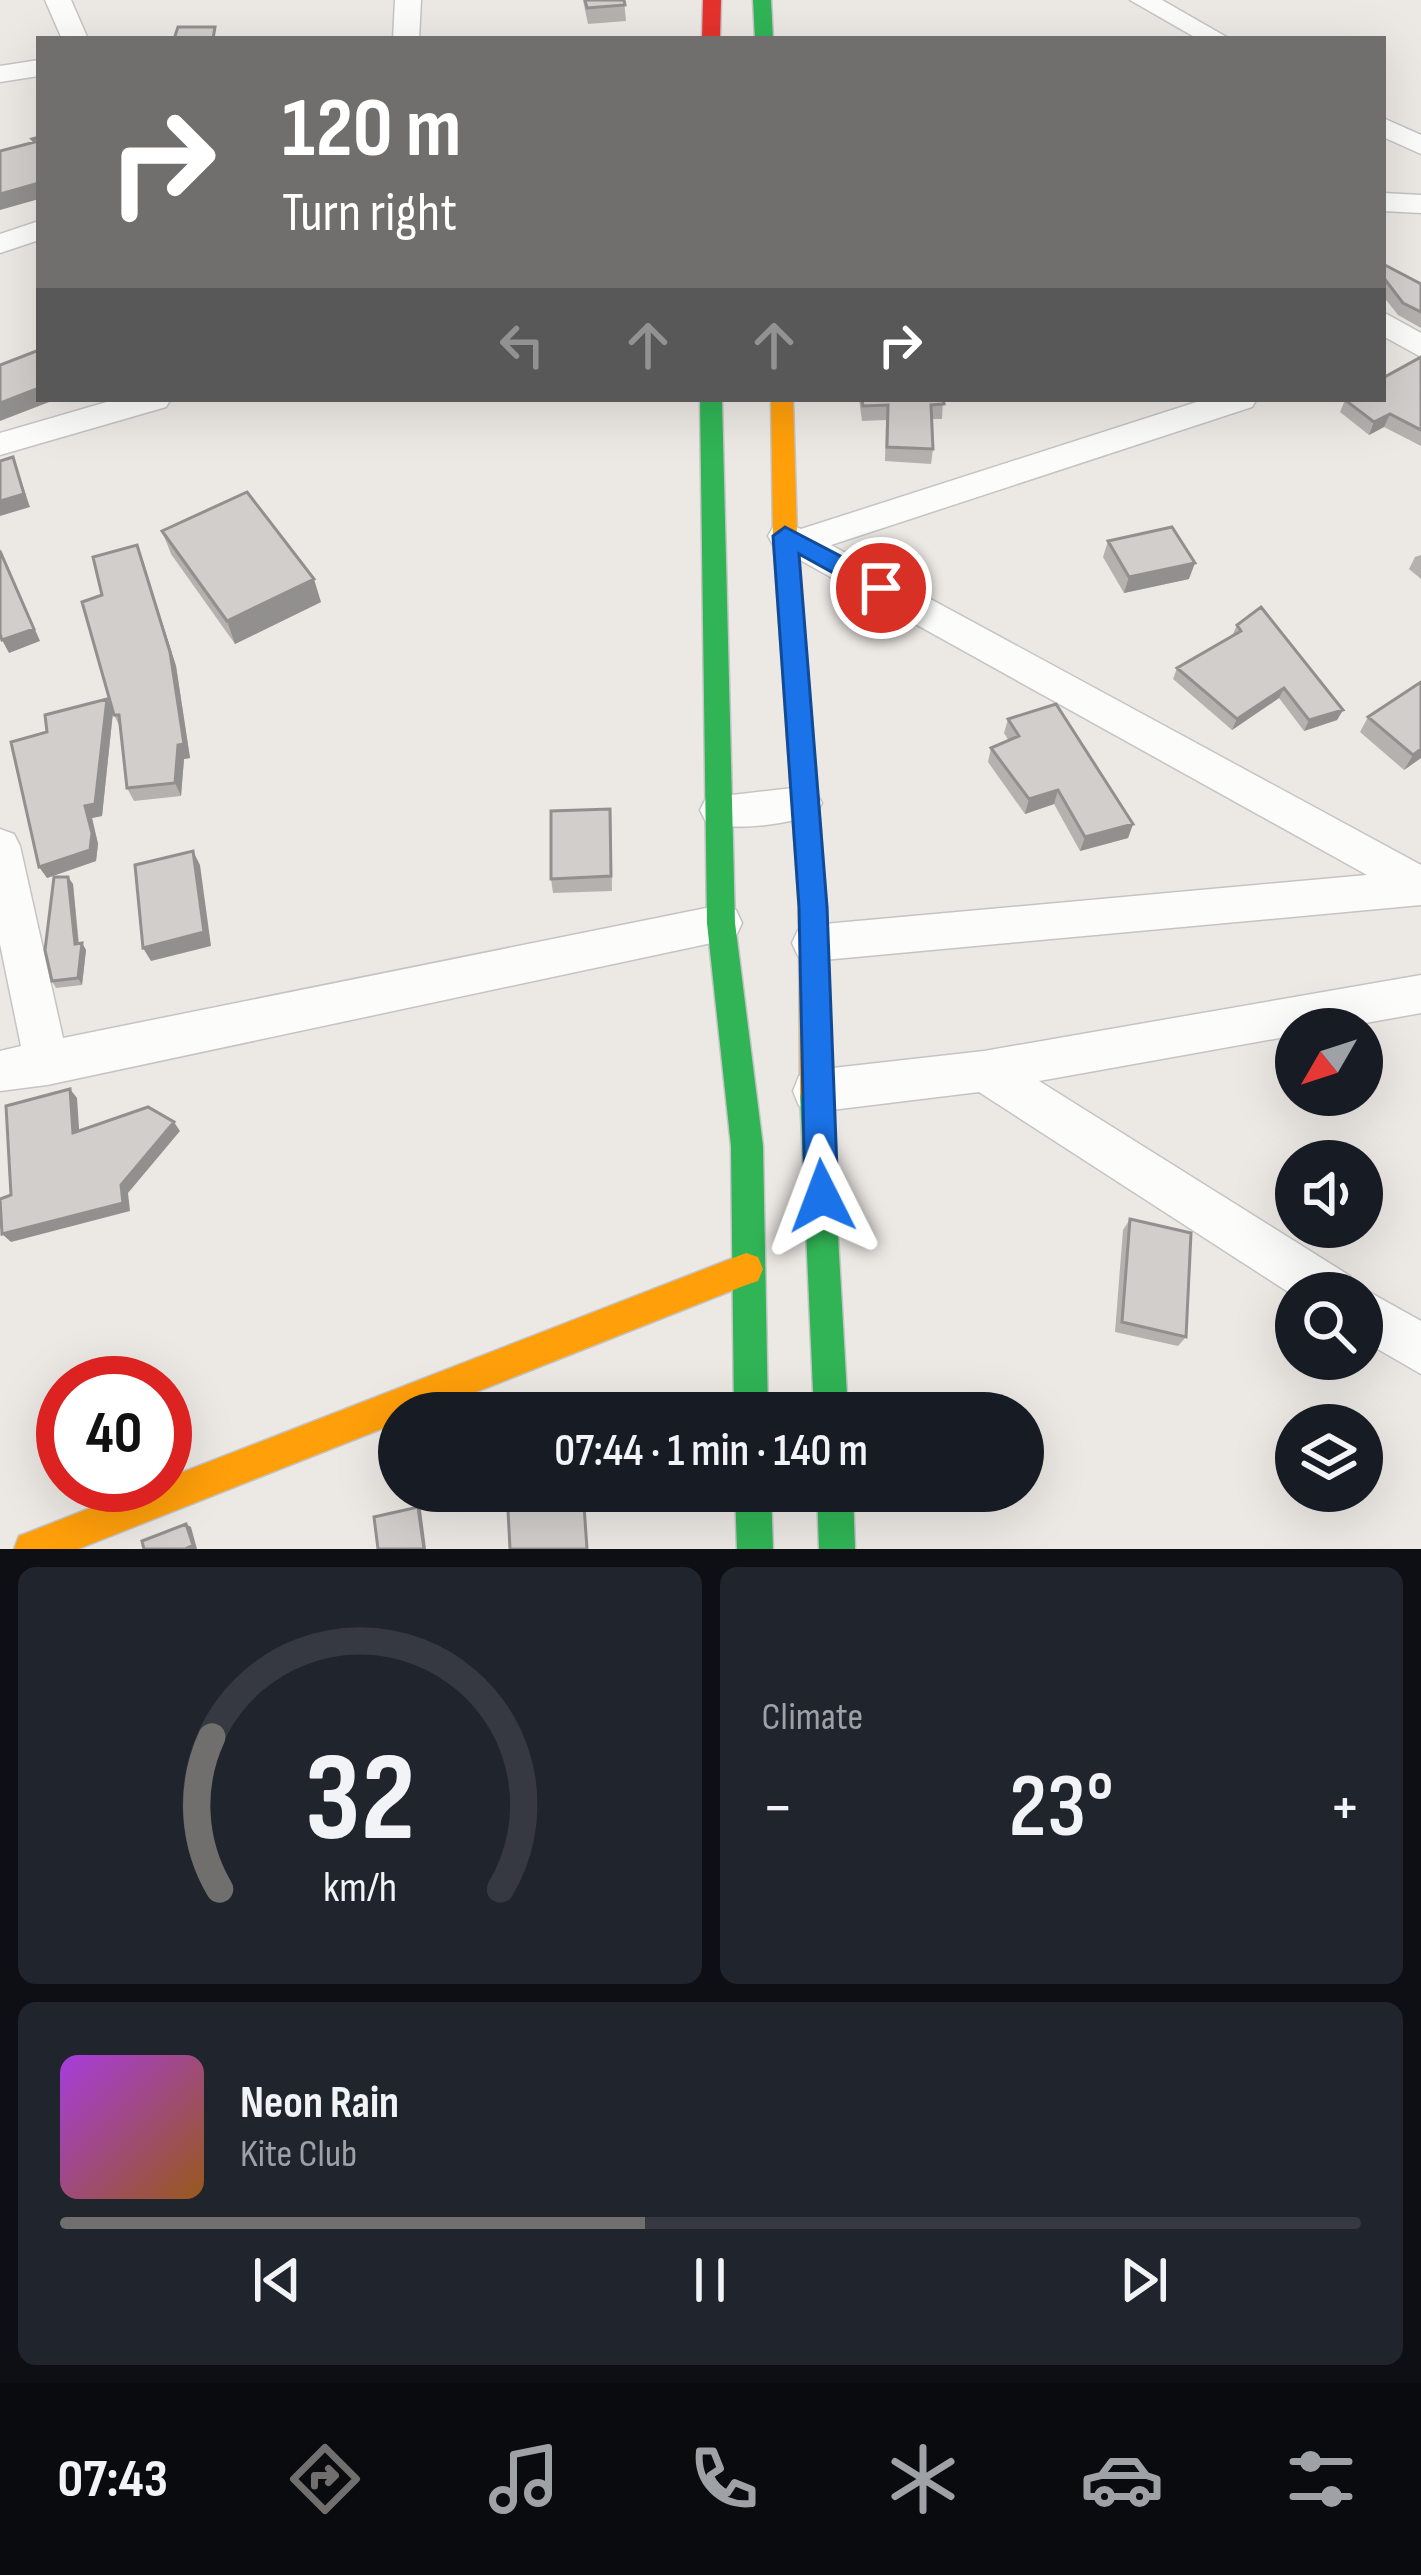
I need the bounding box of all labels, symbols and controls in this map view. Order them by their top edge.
text: 120 m [282,79,461,180]
icon: right [84,84,240,240]
text: Turn right [282,181,457,246]
icon: left [489,312,555,378]
icon: ahead [615,312,681,378]
icon: ahead [741,312,807,378]
icon: right [867,312,933,378]
pin [830,537,932,639]
icon: arrive [848,555,914,621]
north arrow [1275,1008,1383,1116]
map controls [1275,1008,1383,1512]
position arrow [759,1133,885,1259]
button: sound [1275,1140,1383,1248]
button: search [1275,1272,1383,1380]
speed limit sign: 40 [36,1356,192,1512]
button: layers [1275,1404,1383,1512]
text: 07:44 · 1 min · 140 m [554,1424,868,1479]
text: Climate [762,1694,863,1741]
text: 32 [304,1726,415,1875]
text: 23° [1009,1754,1114,1862]
text: − [762,1769,794,1848]
text: + [1329,1769,1361,1848]
text: km/h [323,1861,397,1913]
text: Neon Rain [240,2076,399,2131]
text: Kite Club [240,2131,357,2178]
icon: previous [244,2247,310,2313]
icon: pause [677,2247,743,2313]
icon: next [1111,2247,1177,2313]
icon: directions [283,2437,367,2521]
icon: music [482,2437,566,2521]
icon: phone [682,2437,766,2521]
icon: climate [881,2437,965,2521]
icon: car [1080,2437,1164,2521]
icon: filters [1279,2437,1363,2521]
text: 07:43 [58,2447,168,2512]

